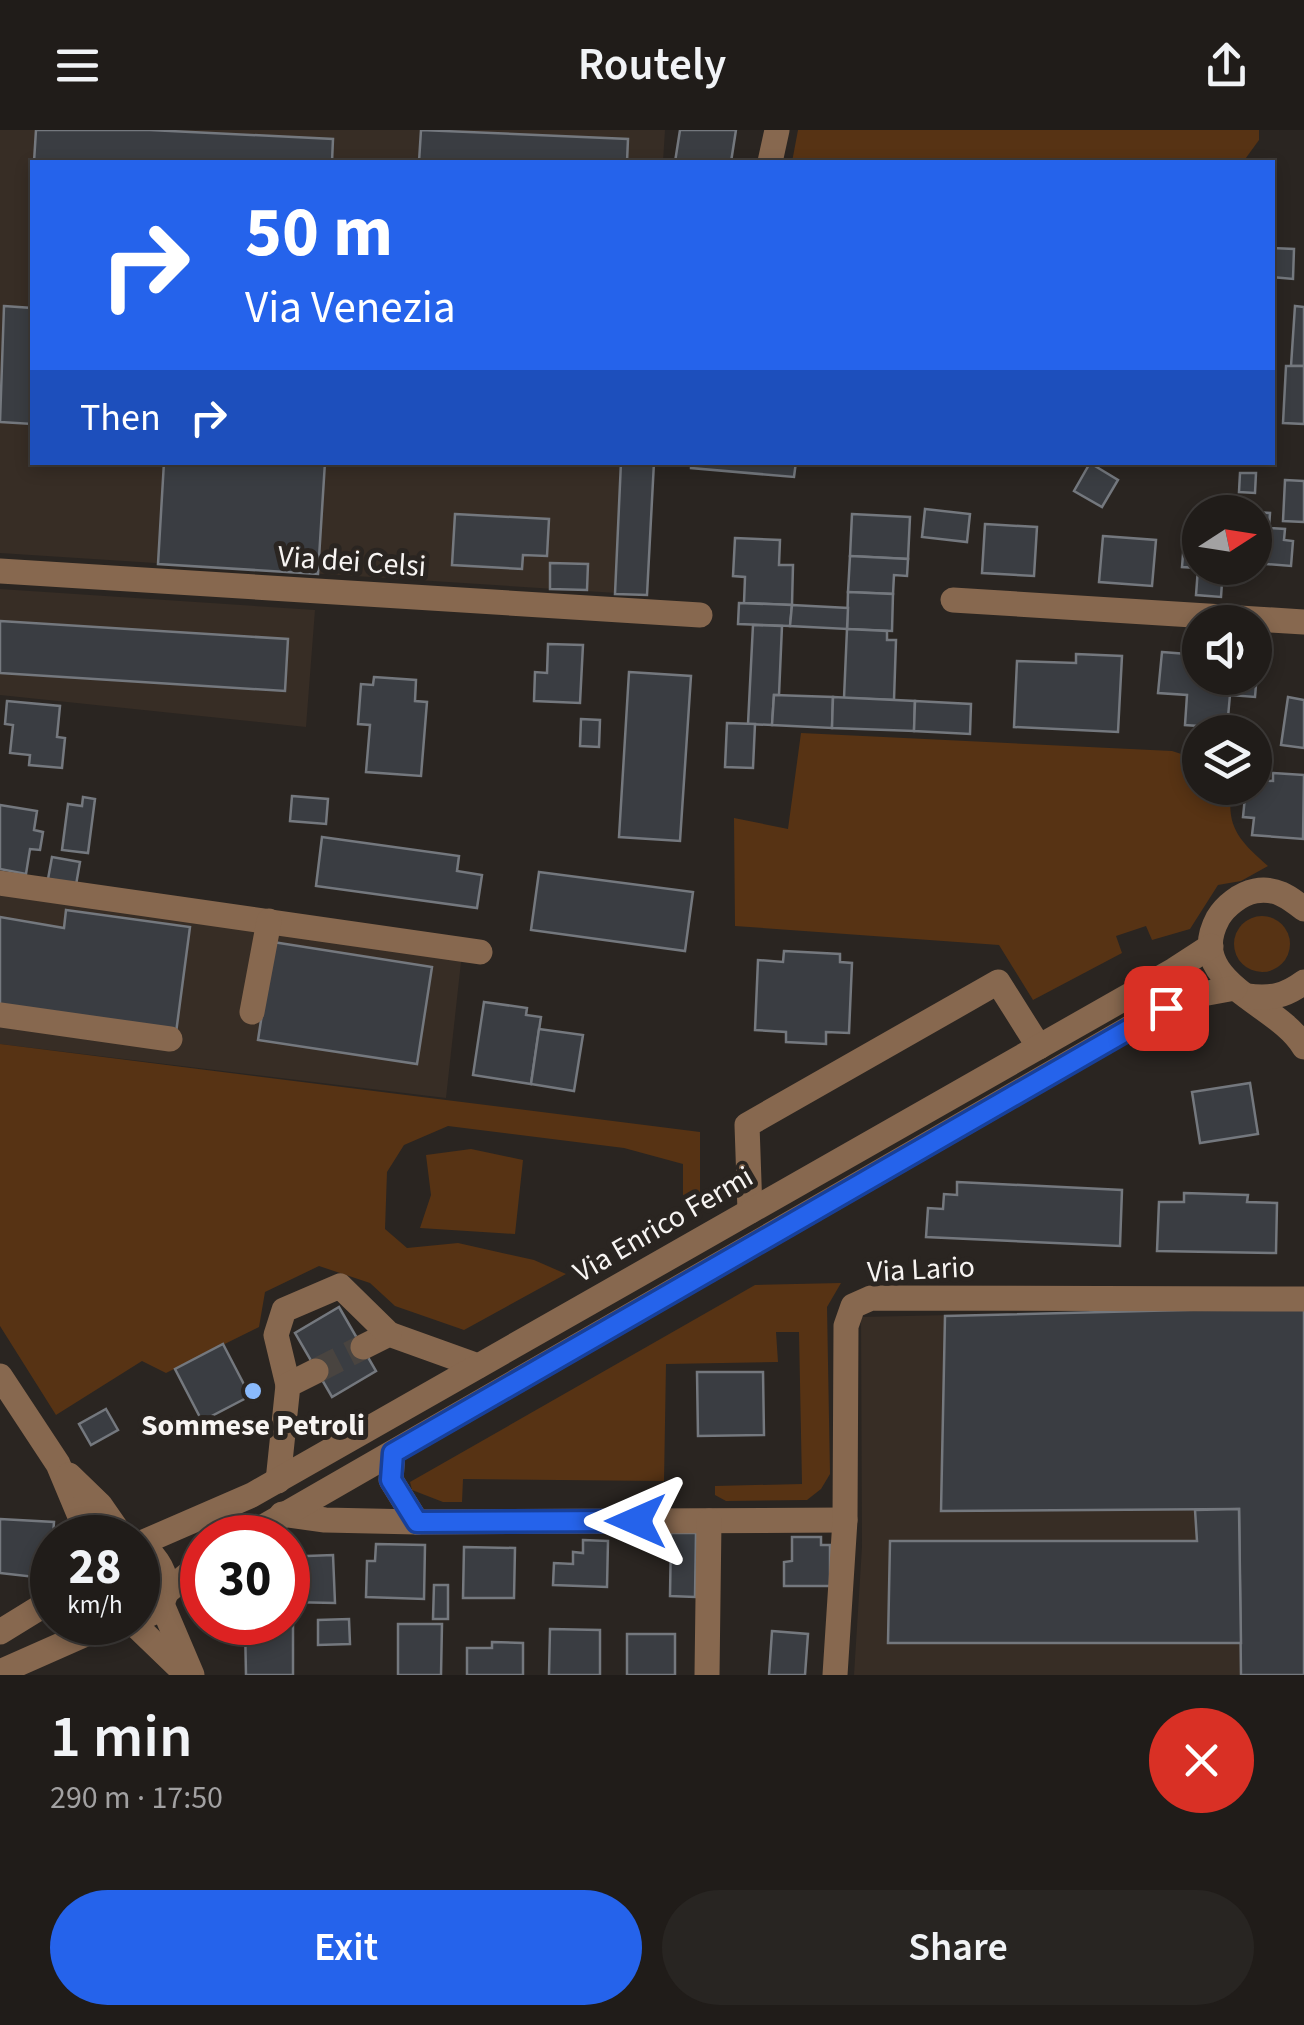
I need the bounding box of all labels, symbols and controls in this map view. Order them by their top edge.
text: Routely [578,33,726,97]
icon: menu [50,38,105,93]
icon: share [1199,38,1254,93]
text: 50 m [245,183,393,283]
icon: right [80,200,210,330]
text: Via Venezia [245,276,456,340]
icon: right [181,390,236,445]
text: Then [80,391,161,445]
north arrow [1182,495,1272,585]
map controls [1182,495,1272,805]
street label: Via dei Celsi [276,535,428,588]
button: sound [1182,605,1272,695]
button: layers [1182,715,1272,805]
pin [1124,966,1209,1051]
icon: arrive [1139,981,1194,1036]
street label: Via Enrico Fermi [565,1156,761,1293]
street label: Via Lario [866,1245,976,1294]
marker: Sommese Petroli [242,1380,264,1402]
place label: Sommese Petroli [141,1404,365,1447]
position arrow [584,1469,688,1573]
speed limit sign: 30 [180,1515,310,1645]
text: 28 [69,1532,121,1603]
text: km/h [67,1587,123,1623]
text: 1 min [50,1695,193,1780]
button: close [1149,1708,1254,1813]
text: 290 m · 17:50 [50,1775,223,1821]
button: Exit [50,1890,642,2005]
button: Share [662,1890,1254,2005]

